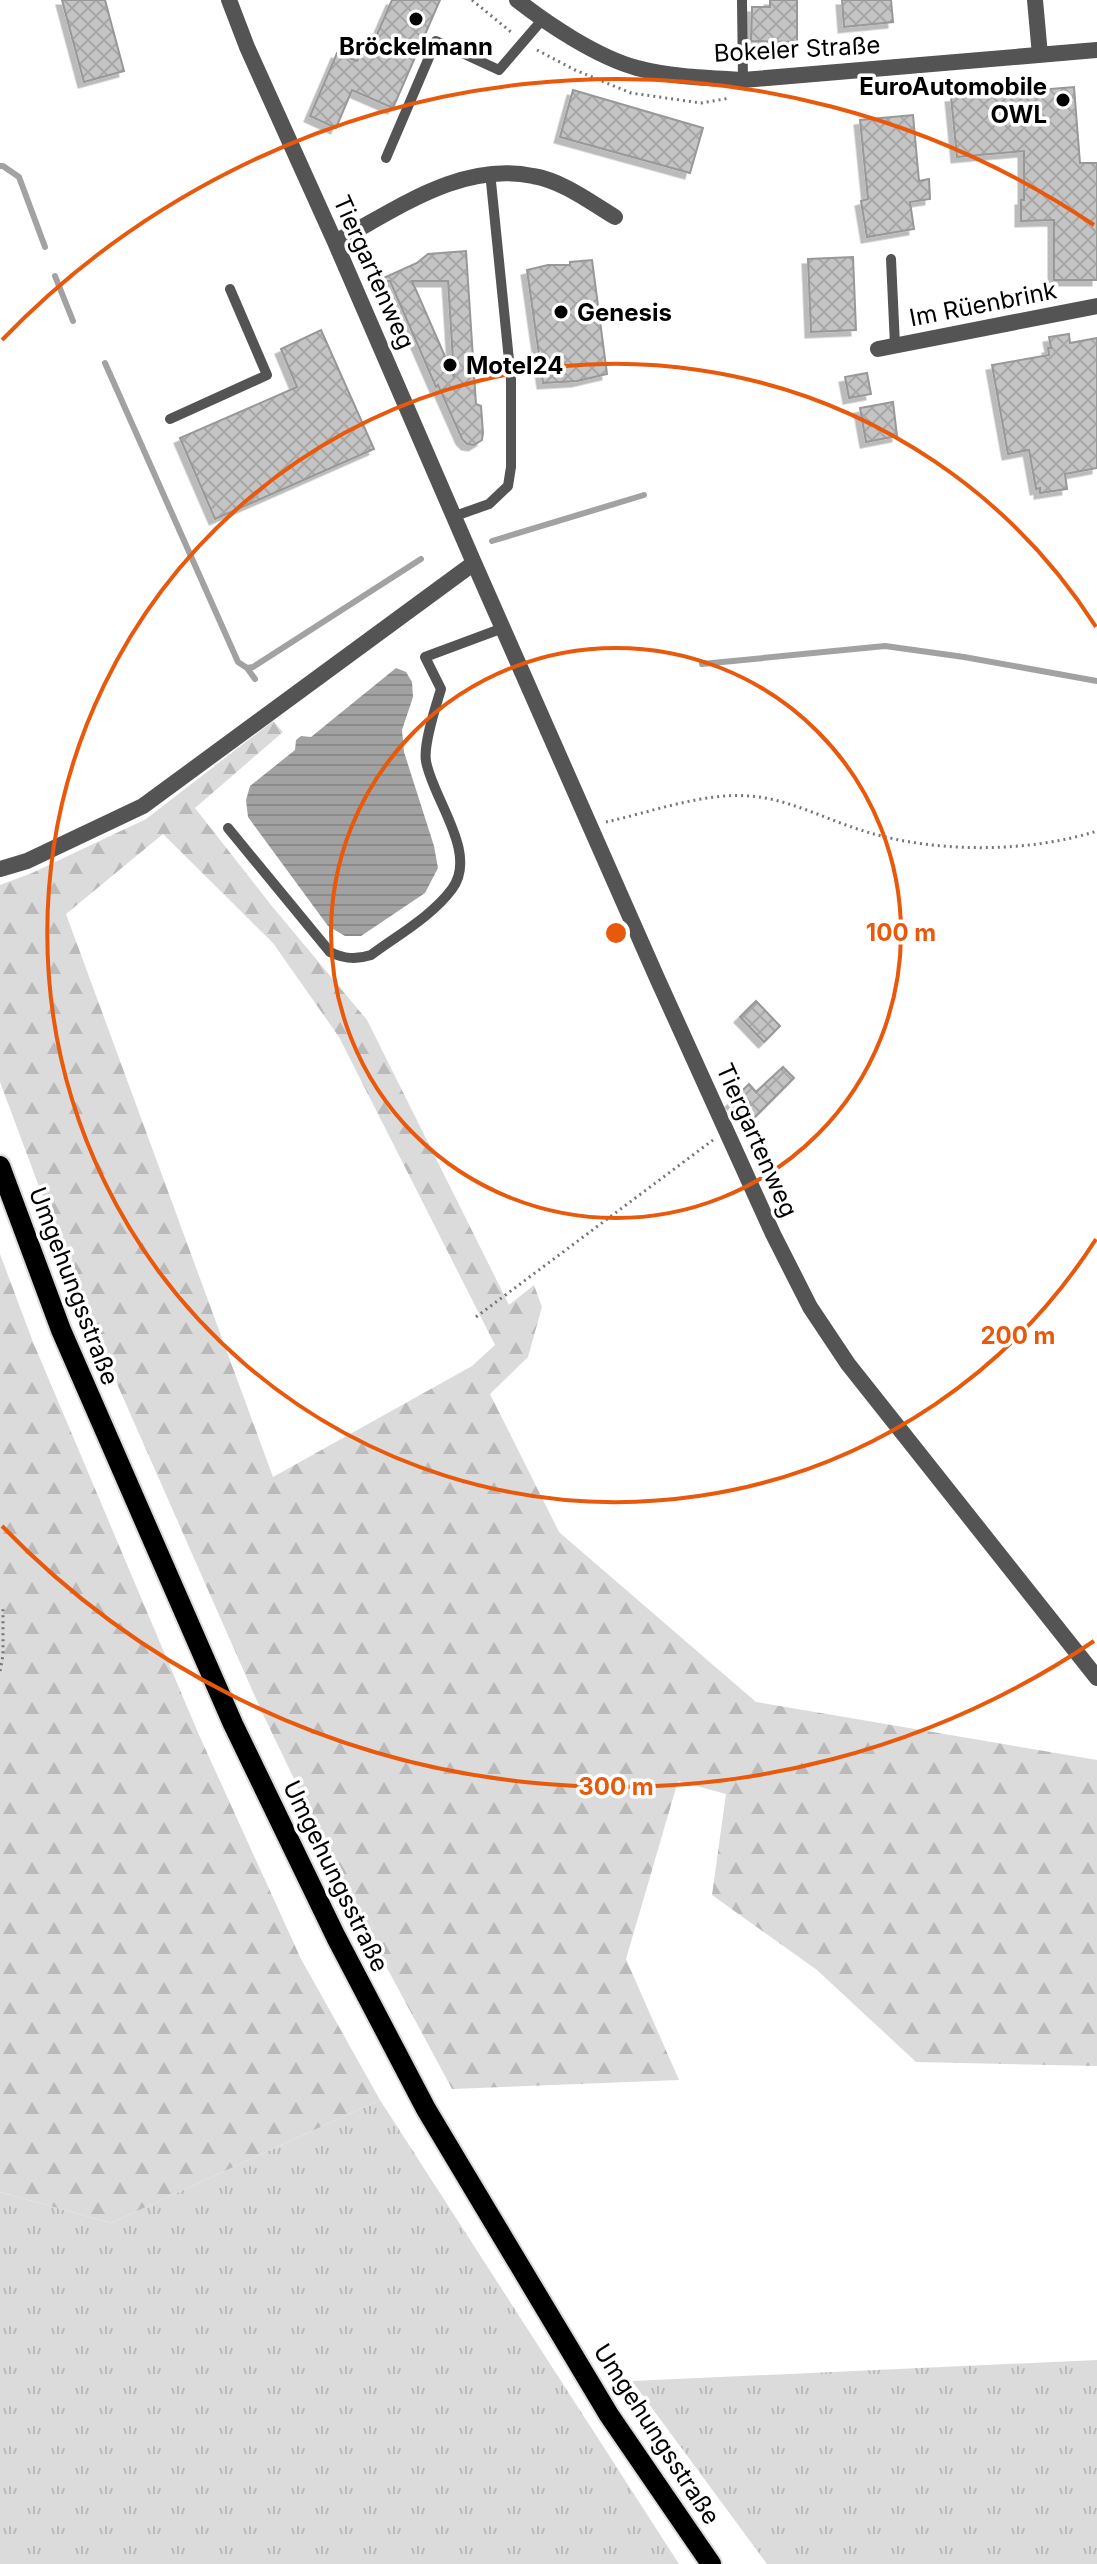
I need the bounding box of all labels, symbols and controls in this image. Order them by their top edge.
marker: Bröckelmann [407,10,425,28]
street label: Bokeler Straße [713,30,881,68]
place label: Bröckelmann [339,32,493,61]
place label: EuroAutomobile OWL [859,72,1047,129]
marker: EuroAutomobile OWL [1054,91,1072,109]
street label: Tiergartenweg [327,191,421,353]
street label: Im Rüenbrink [907,276,1059,332]
place label: Genesis [577,298,672,327]
marker: Genesis [552,303,570,321]
place label: Motel24 [466,351,563,380]
marker: Motel24 [441,356,459,374]
text: 100 m [866,918,936,947]
centre of rings [602,919,630,947]
street label: Tiergartenweg [710,1059,804,1221]
street label: Umgehungsstraße [23,1183,125,1389]
text: 200 m [980,1321,1056,1350]
text: 300 m [578,1772,654,1801]
street label: Umgehungsstraße [277,1776,395,1976]
street label: Umgehungsstraße [588,2338,726,2530]

